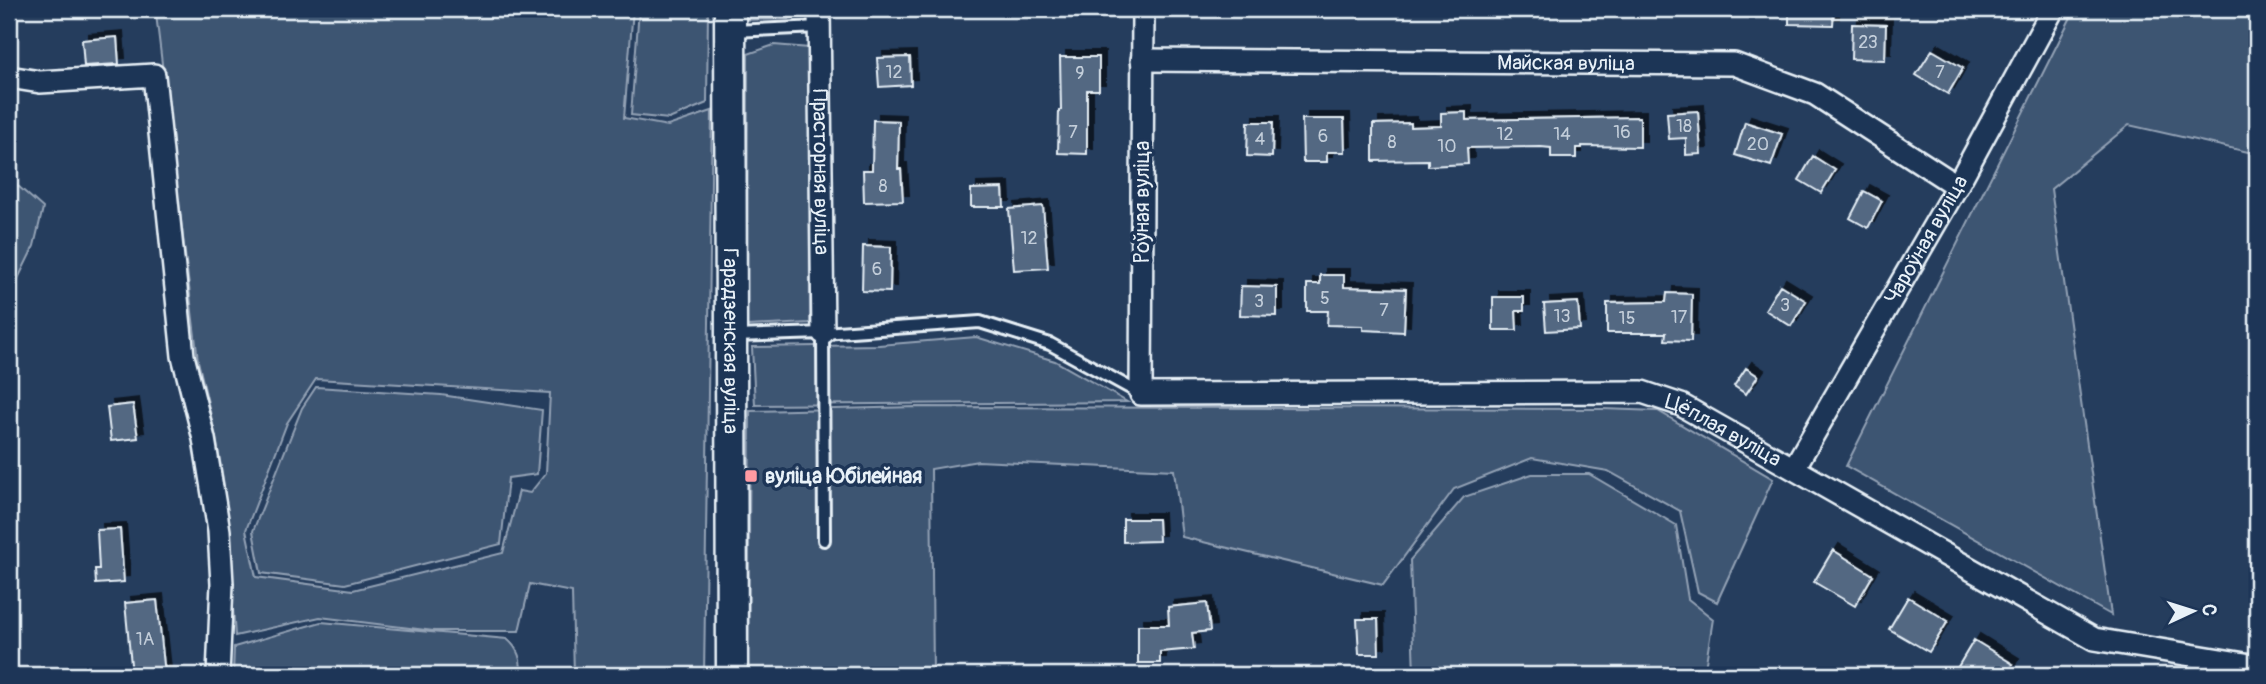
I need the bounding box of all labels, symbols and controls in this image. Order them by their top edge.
house number: 23 [1858,31,1878,54]
street label: Майская вуліца [1497,49,1635,77]
house number: 12 [885,61,903,84]
house number: 7 [1935,61,1945,84]
house number: 9 [1075,62,1085,85]
street label: Прасторная вуліца [806,89,836,255]
house number: 18 [1676,115,1692,138]
house number: 7 [1068,121,1078,144]
house number: 16 [1613,121,1631,144]
house number: 12 [1496,123,1514,146]
house number: 14 [1553,123,1571,146]
house number: 6 [1318,125,1328,148]
house number: 4 [1255,128,1266,151]
house number: 8 [1387,131,1397,154]
house number: 20 [1747,133,1769,156]
house number: 10 [1437,135,1457,158]
street label: Роўная вуліца [1129,141,1156,263]
street label: Чароўная вуліца [1878,170,1974,309]
house number: 8 [878,175,888,198]
house number: 12 [1020,227,1038,250]
street label: Гарадзенская вуліца [717,248,745,434]
house number: 6 [872,258,882,281]
house number: 5 [1320,287,1330,310]
house number: 3 [1254,290,1264,313]
house number: 3 [1780,294,1790,317]
house number: 7 [1379,299,1389,322]
house number: 13 [1553,305,1571,328]
house number: 17 [1671,306,1688,329]
house number: 15 [1619,307,1635,330]
street label: Цёплая вуліца [1662,387,1786,473]
place label: вуліца Юбілейная [765,463,922,490]
marker: вуліца Юбілейная [743,468,759,484]
north arrow [2158,576,2228,646]
text: С [2197,603,2221,617]
house number: 1А [136,628,155,651]

